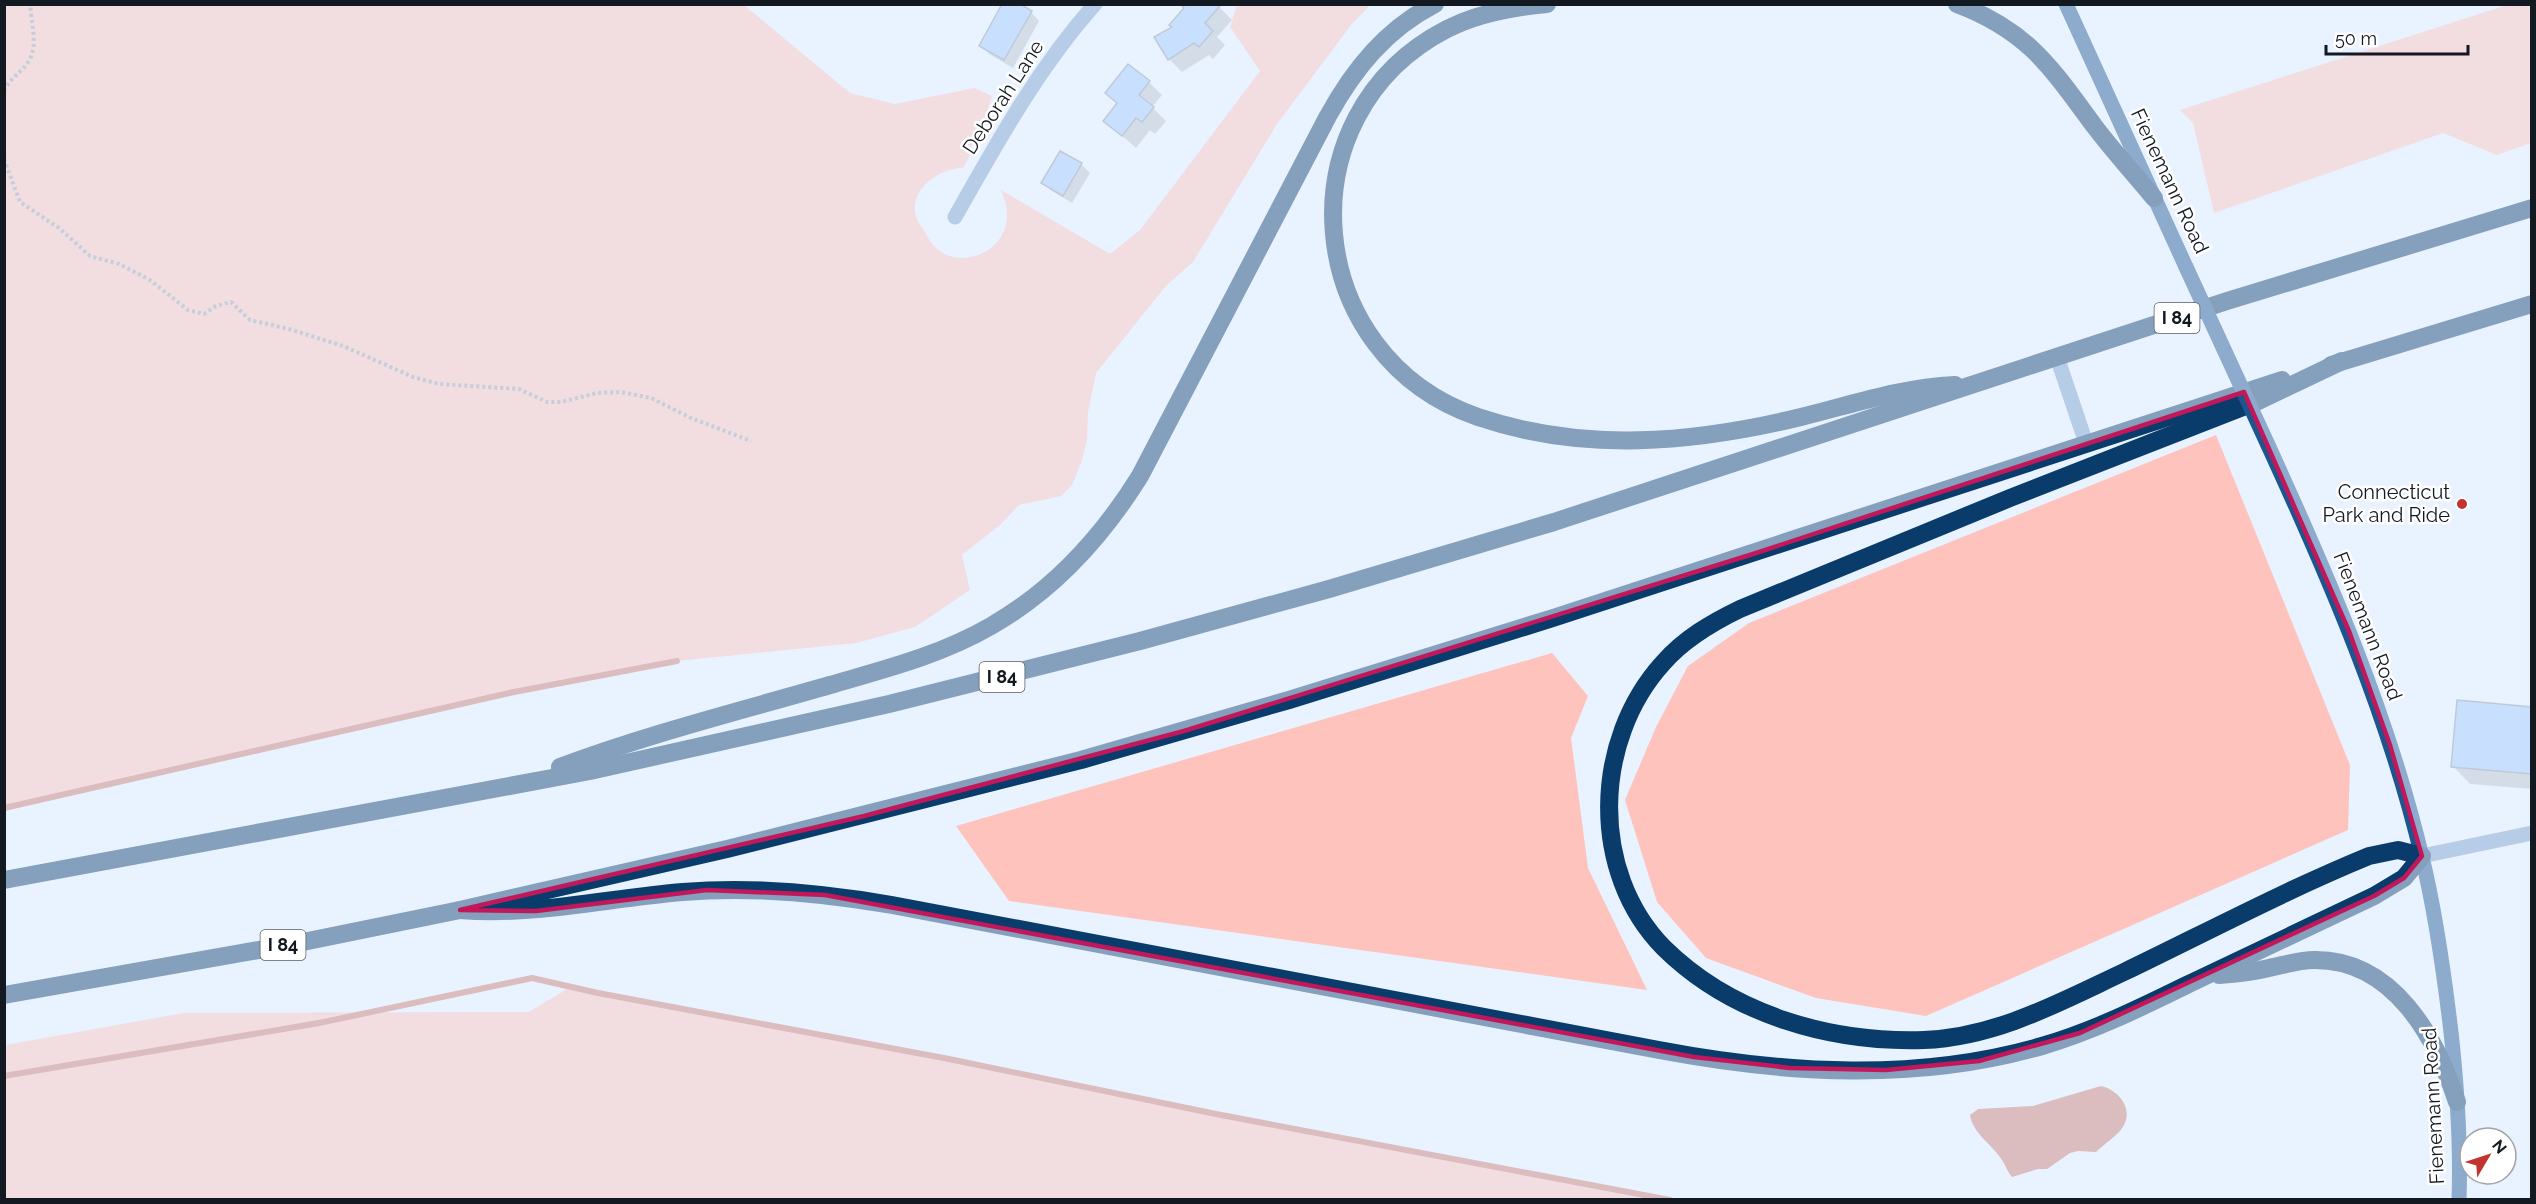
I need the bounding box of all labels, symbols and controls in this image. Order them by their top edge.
scale bar [2326,18,2468,56]
text: 50 m [2335,28,2377,49]
street label: Deborah Lane [957,35,1049,158]
street label: Fienemann Road [2126,105,2214,257]
road number: I 84 [2154,303,2200,333]
place label: Connecticut Park and Ride [2322,480,2450,527]
marker: Connecticut Park and Ride [2455,497,2469,511]
street label: Fienemann Road [2329,548,2407,704]
road number: I 84 [980,662,1024,692]
road number: I 84 [260,930,306,960]
street label: Fienemann Road [2417,1027,2449,1185]
north arrow [2458,1126,2518,1186]
text: N [2488,1136,2510,1158]

